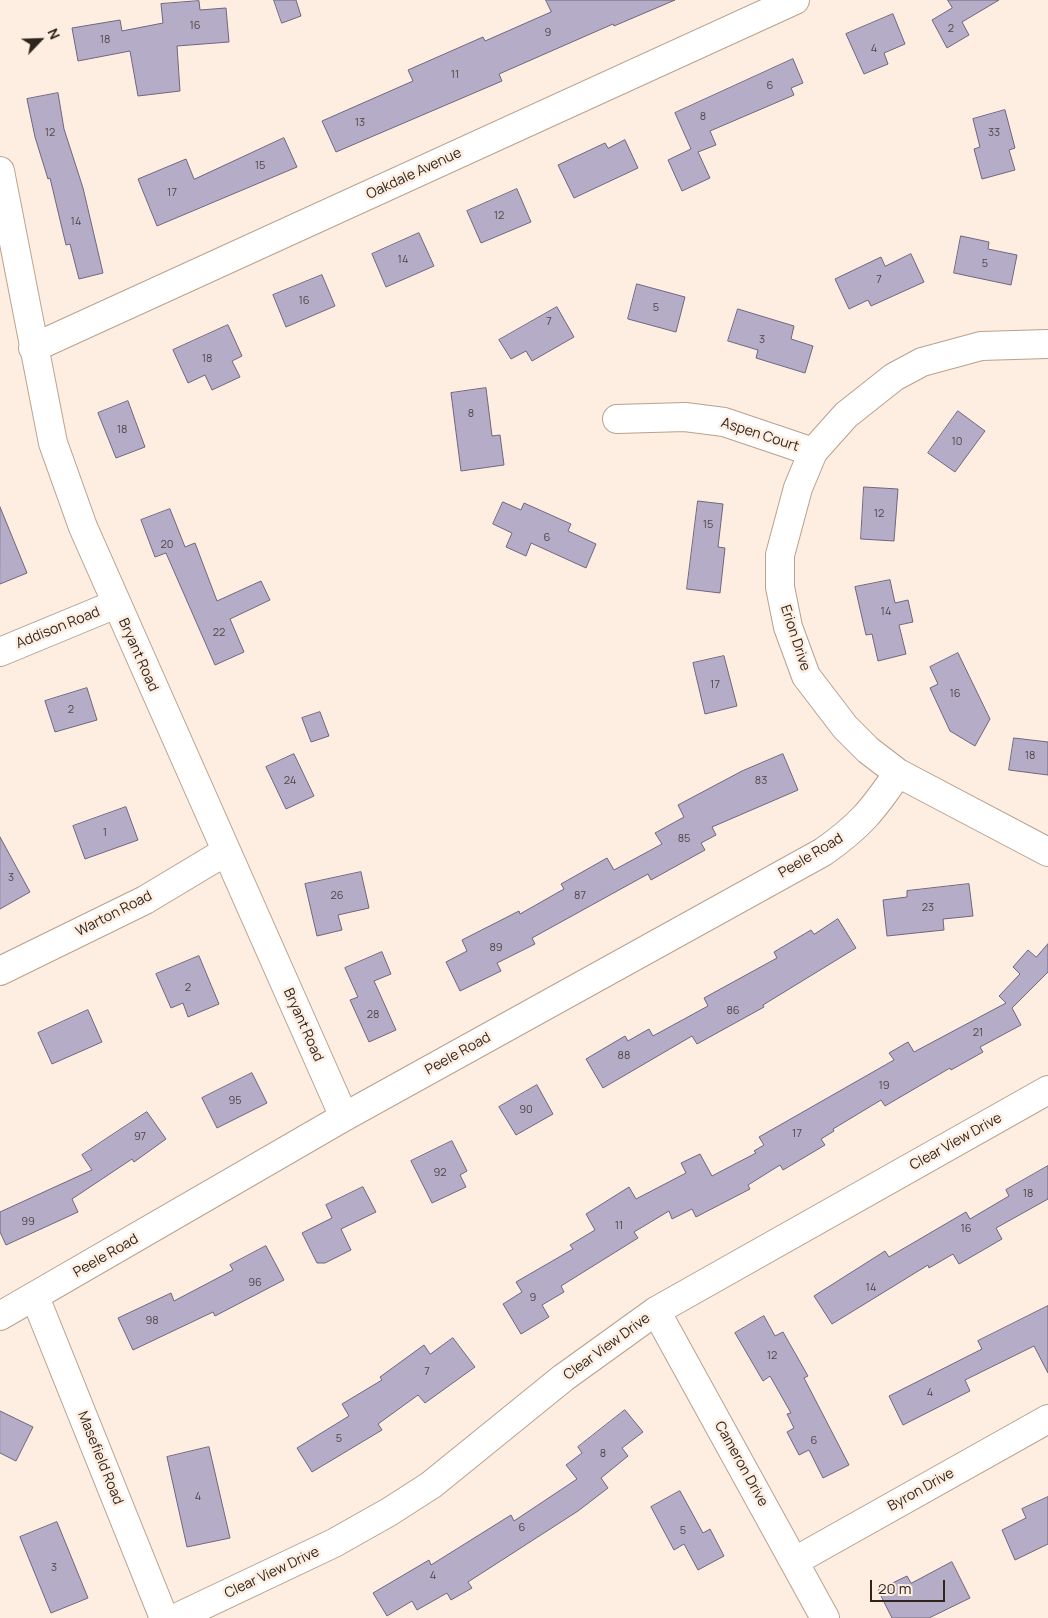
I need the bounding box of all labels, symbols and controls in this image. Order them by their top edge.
north arrow [15,15,65,65]
house number: 16 [189,19,201,33]
house number: 2 [948,22,954,36]
text: N [43,25,65,42]
house number: 9 [545,26,551,40]
house number: 18 [100,33,110,47]
house number: 4 [871,42,877,56]
house number: 11 [451,68,459,82]
house number: 6 [767,79,773,93]
house number: 8 [700,110,706,124]
house number: 13 [355,116,365,130]
house number: 12 [45,126,55,140]
house number: 33 [988,126,1000,140]
street label: Oakdale Avenue [364,145,464,203]
house number: 15 [255,159,265,173]
house number: 17 [167,186,177,200]
house number: 12 [494,209,504,223]
house number: 14 [71,215,81,229]
house number: 14 [398,253,408,267]
house number: 5 [982,257,988,271]
house number: 7 [876,273,882,287]
house number: 16 [298,294,310,308]
house number: 5 [653,301,659,315]
house number: 7 [546,315,552,329]
house number: 3 [759,333,765,347]
house number: 18 [202,352,212,366]
house number: 8 [468,407,474,421]
street label: Aspen Court [719,415,801,455]
house number: 18 [117,423,127,437]
house number: 10 [952,435,962,449]
house number: 12 [874,507,884,521]
house number: 15 [703,518,713,532]
house number: 6 [544,531,550,545]
house number: 20 [161,538,173,552]
street label: Erion Drive [776,603,814,673]
street label: Addison Road [14,604,102,652]
house number: 14 [881,605,891,619]
street label: Bryant Road [114,616,162,694]
house number: 22 [213,626,225,640]
house number: 17 [710,678,720,692]
house number: 16 [949,687,961,701]
house number: 2 [68,703,74,717]
house number: 18 [1025,749,1035,763]
house number: 24 [284,774,296,788]
house number: 83 [755,774,767,788]
house number: 1 [103,826,107,840]
street label: Peele Road [776,830,846,882]
house number: 85 [678,832,690,846]
house number: 3 [8,871,14,885]
street label: Warton Road [73,888,155,940]
house number: 26 [330,889,344,903]
house number: 87 [574,889,586,903]
house number: 23 [922,901,934,915]
house number: 89 [489,941,503,955]
house number: 2 [185,981,191,995]
street label: Bryant Road [279,986,327,1064]
house number: 86 [726,1004,740,1018]
house number: 28 [367,1008,379,1022]
house number: 21 [973,1026,983,1040]
street label: Peele Road [422,1029,494,1079]
house number: 88 [618,1049,630,1063]
house number: 19 [878,1079,890,1093]
house number: 95 [228,1094,242,1108]
house number: 90 [519,1103,533,1117]
street label: Clear View Drive [907,1110,1005,1174]
house number: 17 [792,1127,802,1141]
house number: 97 [134,1130,146,1144]
house number: 92 [433,1166,447,1180]
house number: 18 [1023,1187,1033,1201]
house number: 99 [21,1215,35,1229]
house number: 11 [615,1219,623,1233]
house number: 16 [960,1222,972,1236]
street label: Peele Road [71,1231,141,1281]
house number: 96 [248,1276,262,1290]
house number: 14 [866,1281,876,1295]
house number: 9 [530,1291,536,1305]
street label: Clear View Drive [561,1310,653,1384]
house number: 98 [145,1314,159,1328]
house number: 12 [767,1349,777,1363]
house number: 7 [424,1365,430,1379]
house number: 4 [927,1386,933,1400]
street label: Masefield Road [74,1409,126,1507]
street label: Cameron Drive [711,1418,771,1510]
house number: 5 [336,1432,342,1446]
house number: 6 [811,1434,817,1448]
house number: 8 [600,1447,606,1461]
street label: Byron Drive [885,1465,957,1515]
house number: 4 [195,1490,201,1504]
house number: 6 [519,1521,525,1535]
house number: 5 [680,1524,686,1538]
street label: Clear View Drive [222,1544,322,1602]
house number: 3 [51,1561,57,1575]
house number: 4 [430,1569,436,1583]
scale bar [873,1570,948,1602]
text: 20 m [878,1578,911,1599]

